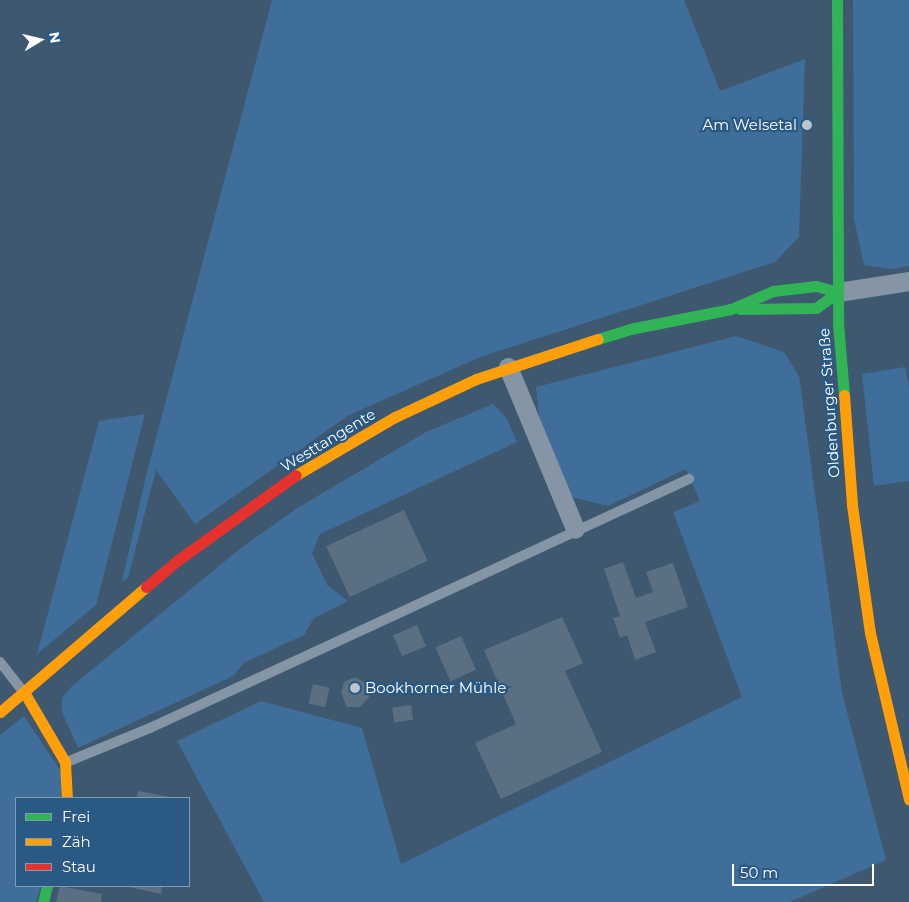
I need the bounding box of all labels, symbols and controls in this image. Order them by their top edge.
north arrow [15,15,65,65]
text: N [45,31,65,45]
place label: Am Welsetal [702,116,797,134]
marker: Am Welsetal [801,119,813,131]
street label: Oldenburger Straße [815,328,843,478]
street label: Westtangente [277,405,379,475]
place label: Bookhorner Mühle [365,679,506,697]
marker: Bookhorner Mühle [349,682,361,694]
legend [15,797,190,887]
text: Frei [62,807,90,826]
text: Zäh [62,832,91,851]
scale bar [734,854,876,886]
text: Stau [62,857,96,876]
text: 50 m [740,863,778,882]

